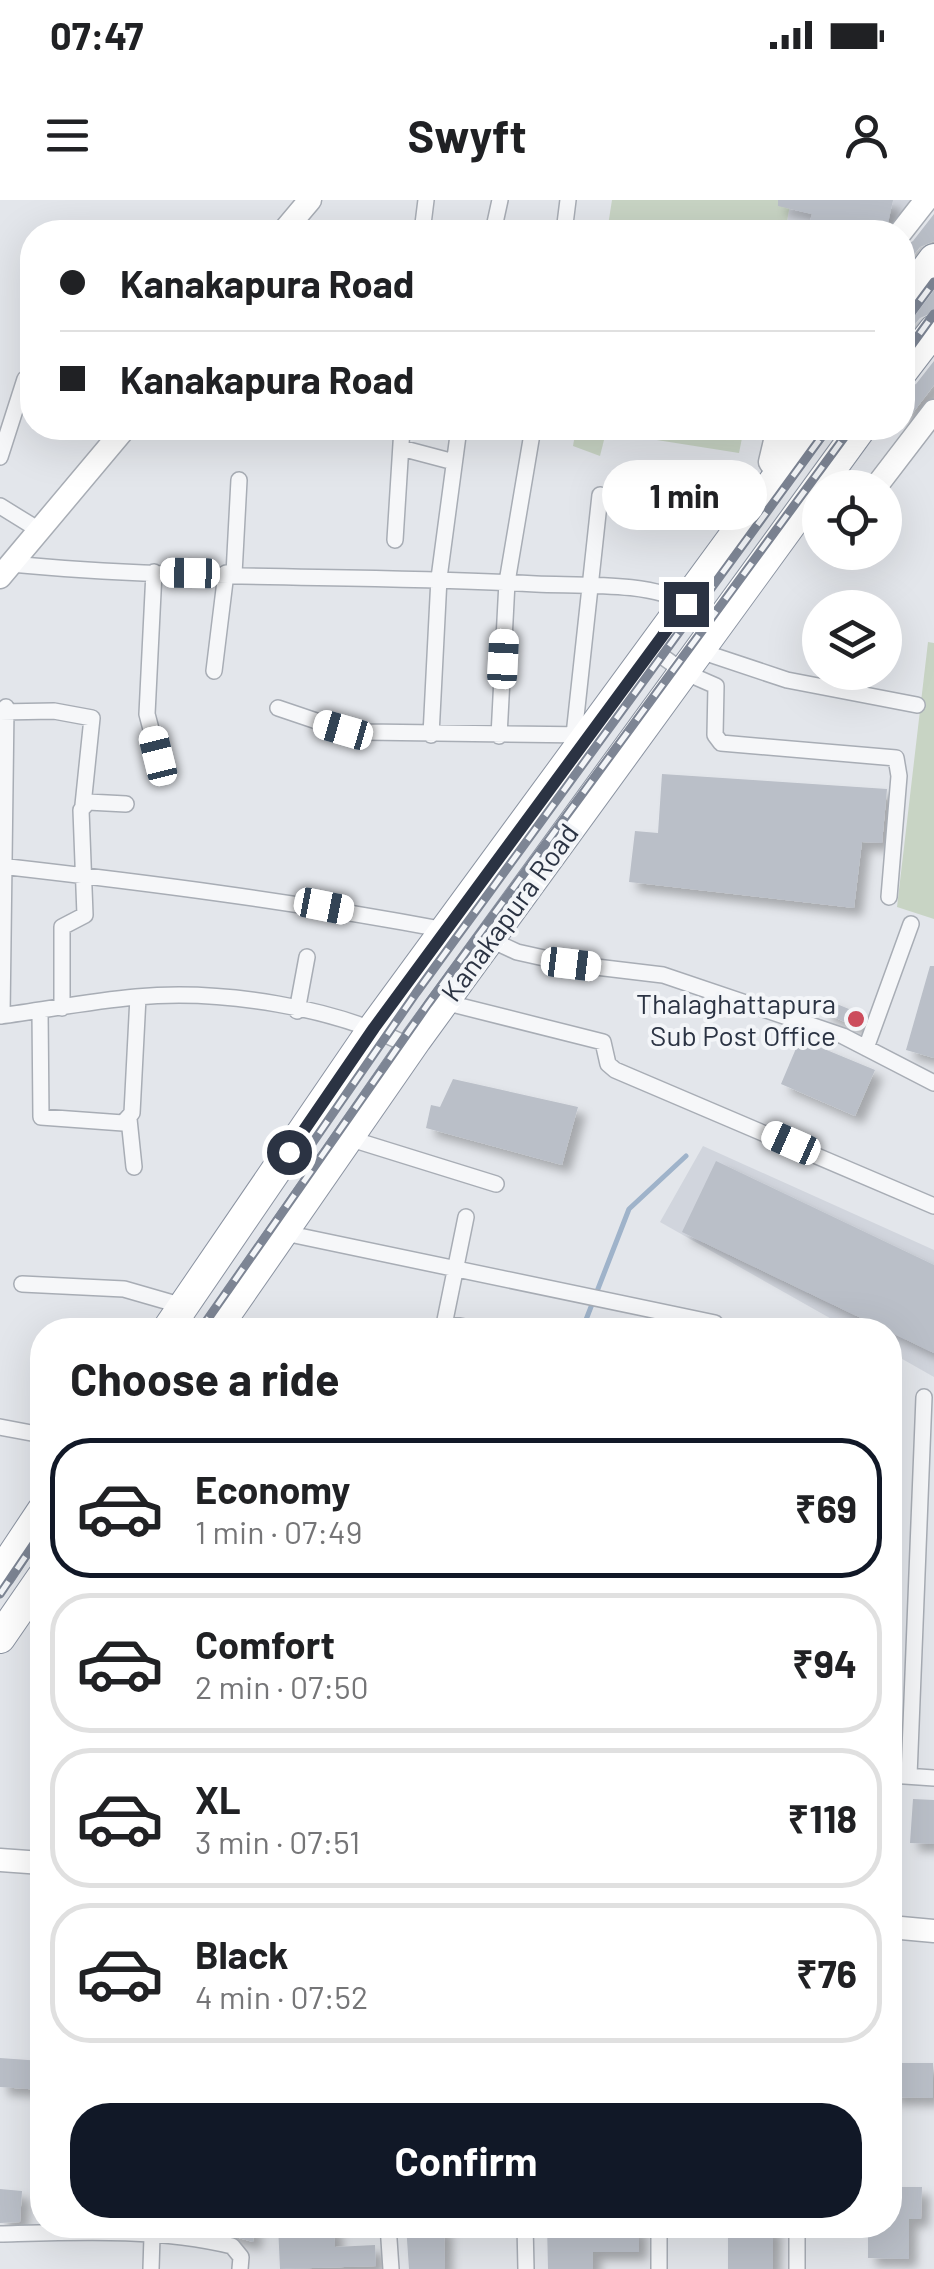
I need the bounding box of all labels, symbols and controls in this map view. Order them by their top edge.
text: 07:47 [50,12,143,58]
icon: menu [40,108,95,163]
text: Swyft [407,108,527,162]
icon: person [839,108,894,163]
text: Kanakapura Road [120,260,414,306]
text: Kanakapura Road [120,356,414,402]
callout: 1 min [604,459,768,529]
map controls [802,470,902,690]
button: locate [802,470,902,570]
text: 1 min [649,476,720,514]
car [160,557,220,589]
route end [664,582,709,627]
button: layers [802,590,902,690]
car [486,628,520,690]
car [310,707,376,753]
car [136,723,180,789]
street label: Kanakapura Road [433,817,585,1007]
car [292,886,356,926]
car [539,945,603,983]
place label: Thalaghattapura Sub Post Office [636,986,836,1052]
marker: Thalaghattapura Sub Post Office [845,1008,867,1030]
car [757,1117,825,1169]
route start [267,1130,312,1175]
text: Choose a ride [70,1351,340,1405]
icon: car [75,1463,165,1553]
text: Economy [195,1466,350,1512]
text: ₹69 [795,1485,857,1531]
text: 1 min · 07:49 [195,1512,362,1550]
icon: car [75,1618,165,1708]
text: Comfort [195,1621,335,1667]
text: ₹94 [792,1640,857,1686]
text: 2 min · 07:50 [195,1667,369,1705]
icon: car [75,1773,165,1863]
text: XL [195,1776,241,1822]
text: ₹118 [788,1795,857,1841]
text: 3 min · 07:51 [195,1822,360,1860]
icon: car [75,1928,165,2018]
text: Black [195,1931,289,1977]
text: ₹76 [796,1950,857,1996]
text: 4 min · 07:52 [195,1977,368,2015]
button: Confirm [70,2103,862,2218]

